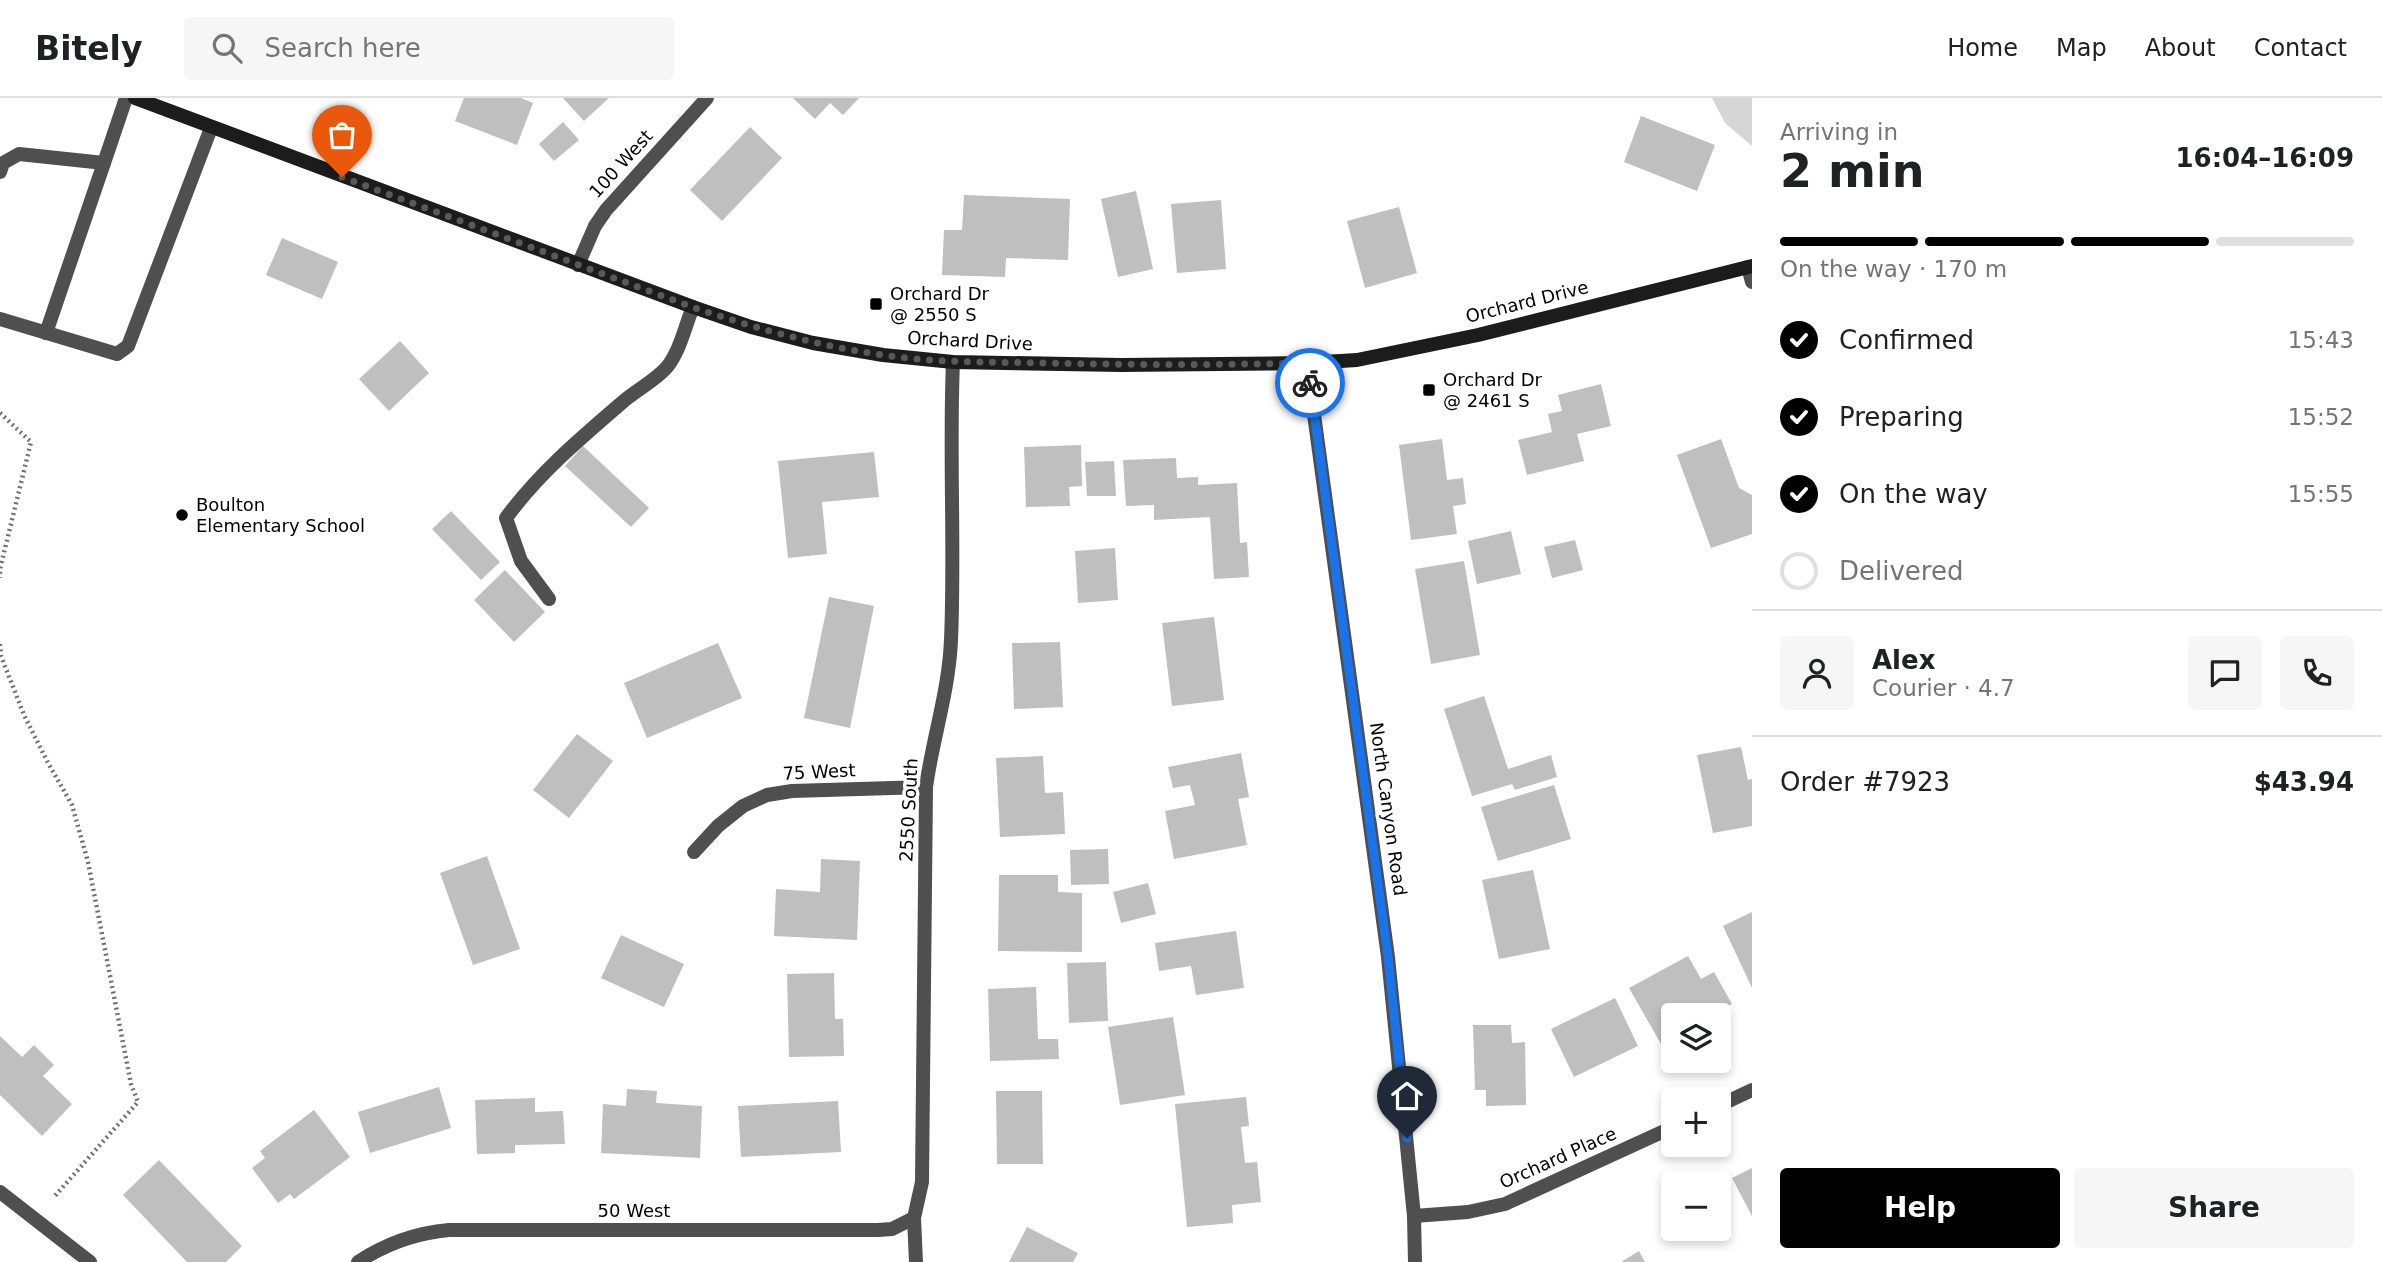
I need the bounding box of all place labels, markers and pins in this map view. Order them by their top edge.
pin [312,105,372,177]
place label: Orchard Dr @ 2550 S [890,283,990,325]
marker: Orchard Dr @ 2550 S [868,296,884,312]
place label: Orchard Dr @ 2461 S [1443,369,1543,411]
marker: Orchard Dr @ 2461 S [1421,382,1437,398]
place label: Boulton Elementary School [196,494,365,536]
marker: Boulton Elementary School [174,507,190,523]
pin [1377,1066,1437,1138]

